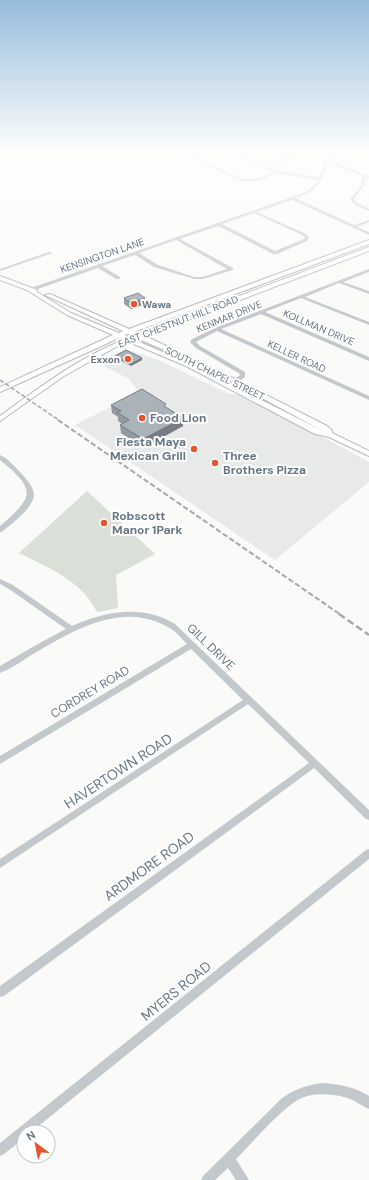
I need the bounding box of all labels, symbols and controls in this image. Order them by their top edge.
street label: KENSINGTON LANE [58,235,146,276]
street label: EAST CHESTNUT HILL ROAD [116,292,240,350]
street label: KENMAR DRIVE [195,297,264,336]
place label: Wawa [142,298,171,311]
marker: Wawa [129,299,139,309]
street label: KOLLMAN DRIVE [281,307,357,348]
street label: KELLER ROAD [266,337,328,376]
street label: SOUTH CHAPEL STREET [163,344,267,403]
place label: Exxon [91,353,120,366]
marker: Exxon [123,354,133,364]
place label: Food Lion [150,410,206,426]
marker: Food Lion [137,413,147,423]
place label: Fiesta Maya Mexican Grill [110,434,186,464]
marker: Fiesta Maya Mexican Grill [189,444,199,454]
place label: Three Brothers Pizza [223,448,306,478]
marker: Three Brothers Pizza [210,458,220,468]
place label: Robscott Manor 1Park [112,508,182,538]
marker: Robscott Manor 1Park [99,518,109,528]
street label: GILL DRIVE [184,620,239,674]
street label: CORDREY ROAD [48,662,132,722]
street label: HAVERTOWN ROAD [61,729,175,813]
street label: ARDMORE ROAD [100,827,198,905]
street label: MYERS ROAD [137,957,215,1025]
north arrow [16,1124,56,1164]
text: N [24,1127,38,1144]

